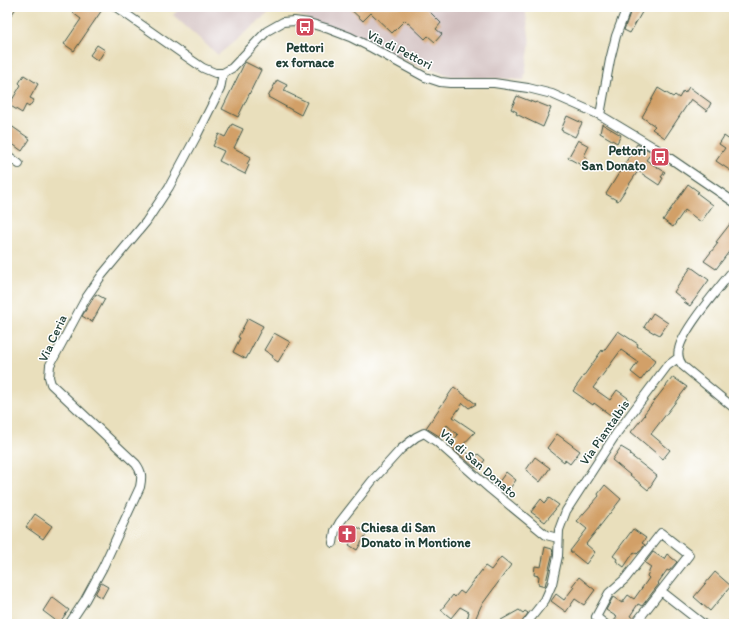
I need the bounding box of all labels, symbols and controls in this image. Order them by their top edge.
bus stop icon: Pettori ex fornace [294,16,316,38]
street label: Via di Pettori [365,27,435,72]
place label: Pettori ex fornace [276,40,334,70]
place label: Pettori San Donato [582,143,646,173]
bus stop icon: Pettori San Donato [649,146,671,168]
street label: Via Ceria [35,312,70,364]
street label: Via Piantalbis [576,397,632,468]
street label: Via di San Donato [437,426,521,501]
place label: Chiesa di San Donato in Montione [361,520,471,550]
church icon: Chiesa di San Donato in Montione [336,523,358,545]

